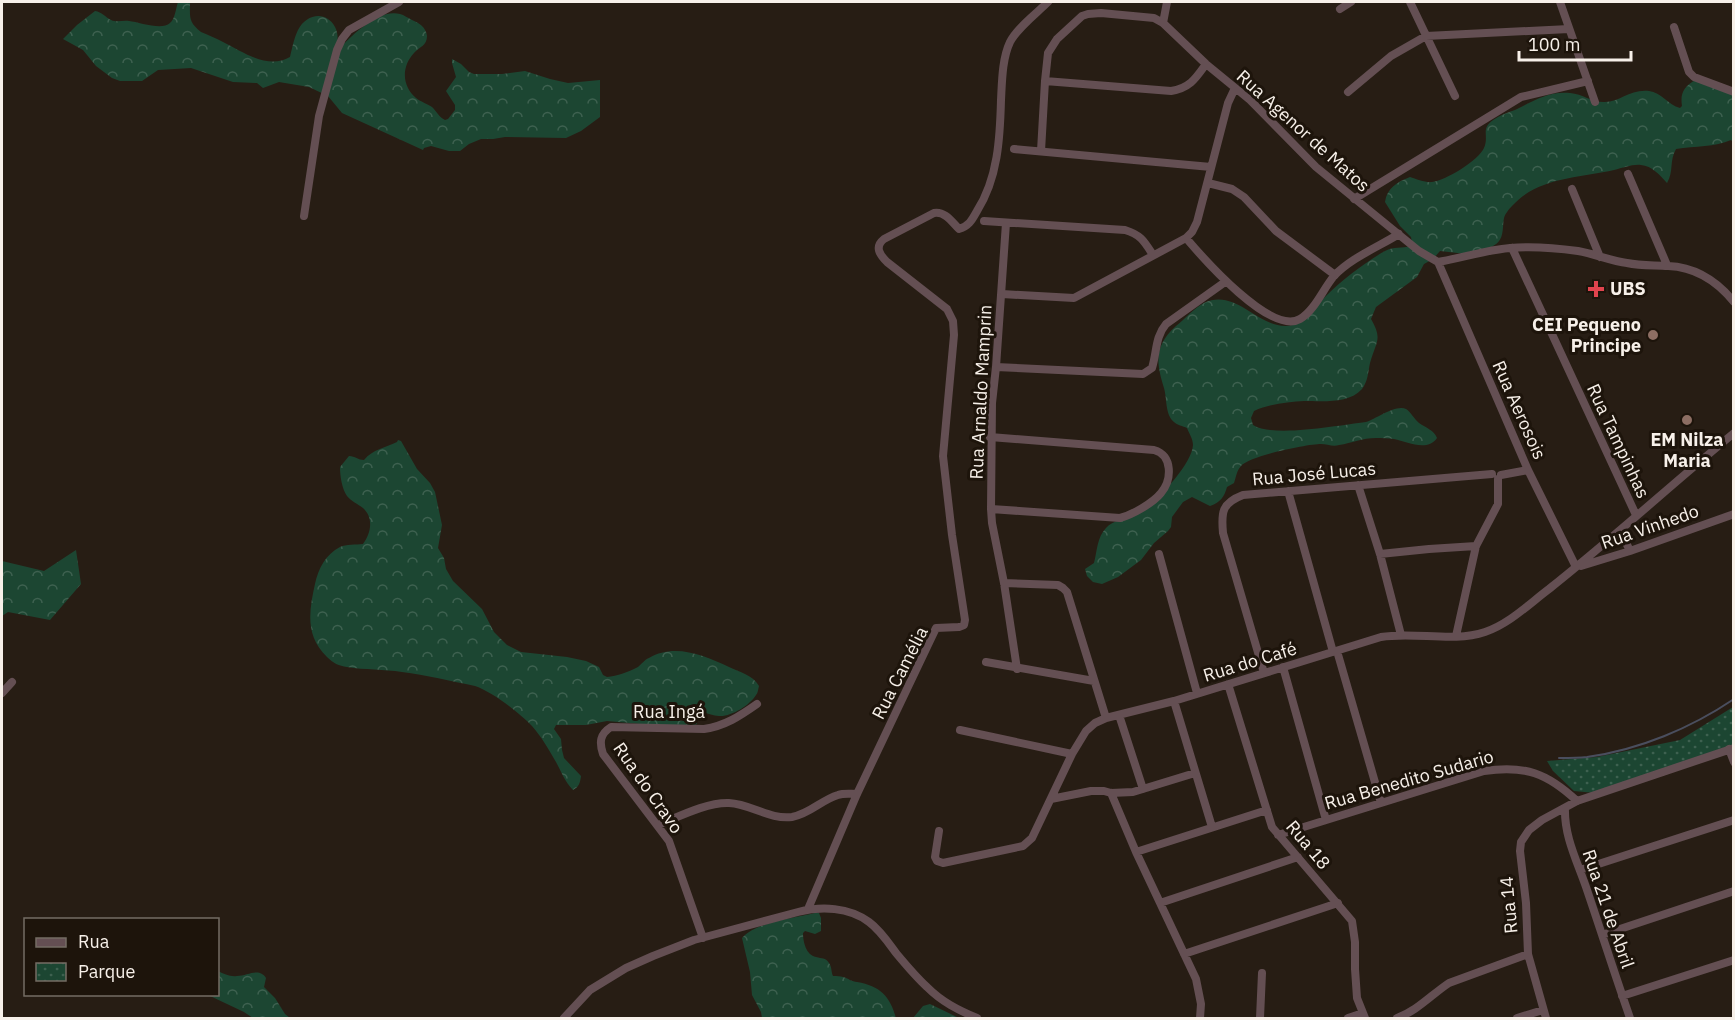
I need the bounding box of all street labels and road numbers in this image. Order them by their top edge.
street label: Rua Agenor de Matos [1232,65,1375,197]
street label: Rua Arnaldo Mamprin [964,304,997,480]
street label: Rua Aerosois [1487,357,1551,463]
street label: Rua Tampinhas [1582,380,1655,502]
street label: Rua José Lucas [1251,457,1377,490]
street label: Rua Vinhedo [1598,499,1702,554]
street label: Rua Camélia [866,622,933,723]
street label: Rua do Café [1200,636,1300,687]
street label: Rua Ingá [633,700,705,723]
street label: Rua do Cravo [608,738,688,838]
street label: Rua Benedito Sudario [1322,744,1496,815]
street label: Rua 18 [1281,815,1336,874]
street label: Rua 21 de Abril [1577,846,1640,971]
street label: Rua 14 [1495,875,1522,935]

